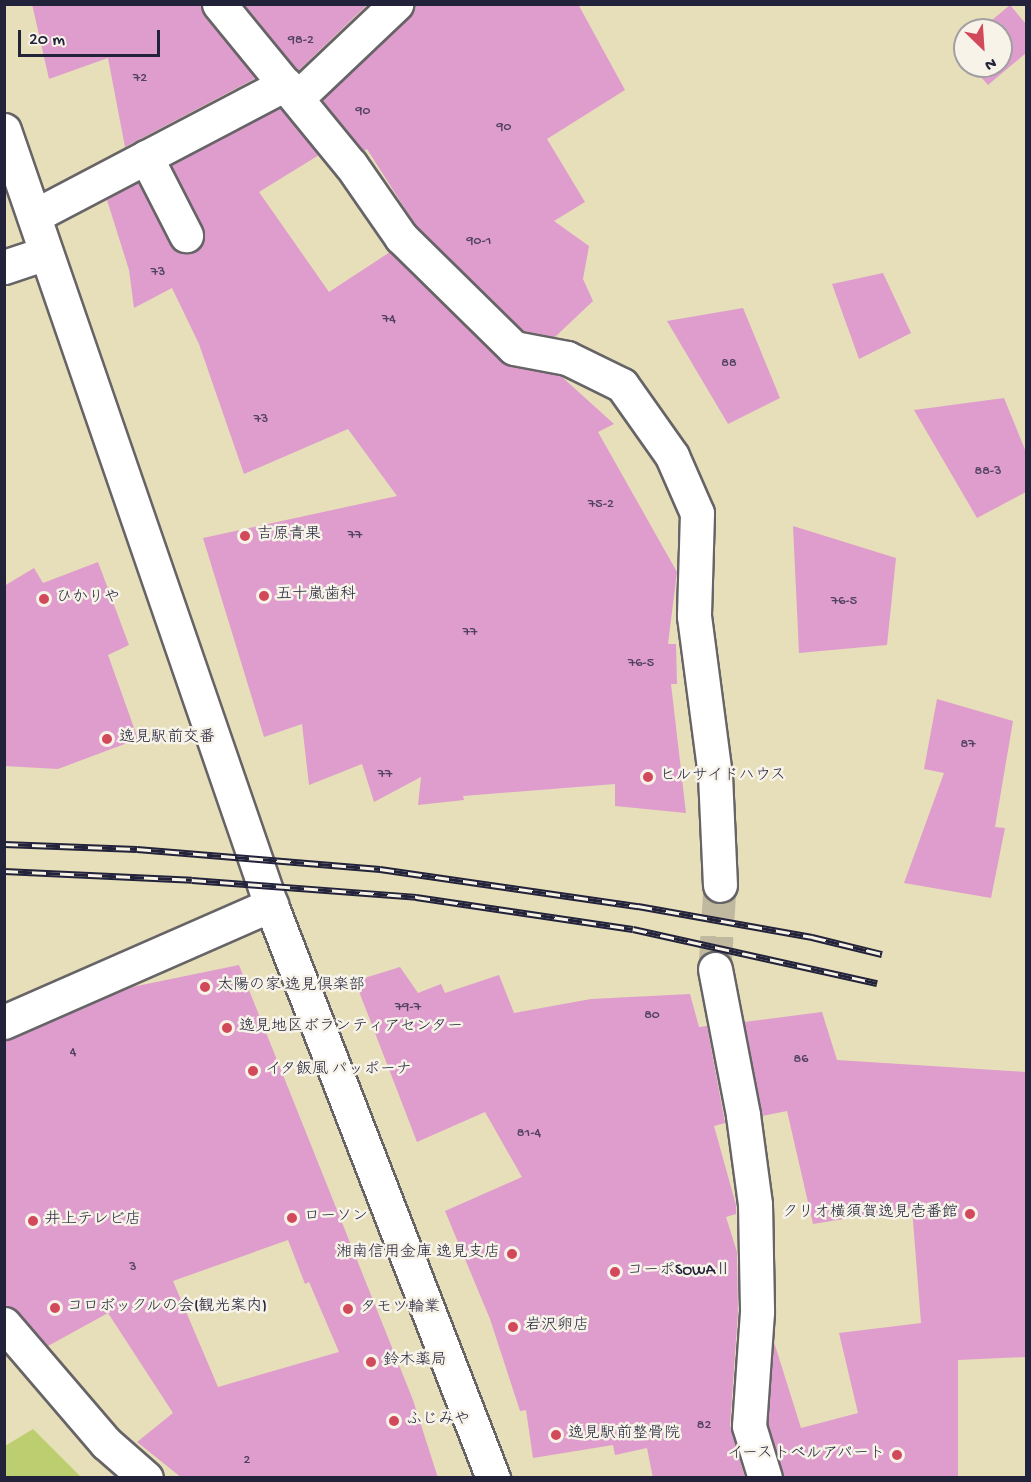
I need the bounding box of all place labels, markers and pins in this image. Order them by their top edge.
place label: 吉原青果 [257,526,321,546]
marker: 吉原青果 [238,529,252,543]
place label: 五十嵐歯科 [276,586,356,606]
place label: ひかりや [56,589,120,609]
marker: 五十嵐歯科 [257,589,271,603]
marker: ひかりや [37,592,51,606]
place label: 逸見駅前交番 [119,729,215,749]
marker: 逸見駅前交番 [100,732,114,746]
place label: ヒルサイドハウス [660,767,788,787]
marker: ヒルサイドハウス [641,770,655,784]
place label: 太陽の家 逸見倶楽部 [217,977,365,997]
marker: 太陽の家 逸見倶楽部 [198,980,212,994]
place label: 逸見地区ボランティアセンター [239,1018,463,1038]
marker: 逸見地区ボランティアセンター [220,1021,234,1035]
place label: イタ飯風 パッポーナ [265,1061,413,1081]
marker: イタ飯風 パッポーナ [246,1064,260,1078]
place label: クリオ横須賀逸見壱番館 [782,1204,958,1224]
marker: クリオ横須賀逸見壱番館 [963,1207,977,1221]
place label: ローソン [304,1208,368,1228]
place label: 井上テレビ店 [45,1211,141,1231]
marker: ローソン [285,1211,299,1225]
marker: 井上テレビ店 [26,1214,40,1228]
place label: 湘南信用金庫 逸見支店 [336,1244,500,1264]
marker: 湘南信用金庫 逸見支店 [505,1247,519,1261]
place label: コーポSOWAⅡ [627,1262,731,1282]
marker: コーポSOWAⅡ [608,1265,622,1279]
place label: コロボックルの会(観光案内) [67,1298,268,1318]
place label: タモツ輪業 [360,1299,440,1319]
marker: コロボックルの会(観光案内) [48,1301,62,1315]
marker: タモツ輪業 [341,1302,355,1316]
place label: 岩沢卵店 [525,1317,589,1337]
marker: 岩沢卵店 [506,1320,520,1334]
place label: 鈴木薬局 [383,1352,447,1372]
marker: 鈴木薬局 [364,1355,378,1369]
place label: ふじみや [406,1411,470,1431]
marker: ふじみや [387,1414,401,1428]
place label: 逸見駅前整骨院 [568,1425,680,1445]
marker: 逸見駅前整骨院 [549,1428,563,1442]
place label: イーストベルアパート [726,1445,885,1465]
marker: イーストベルアパート [890,1448,904,1462]

